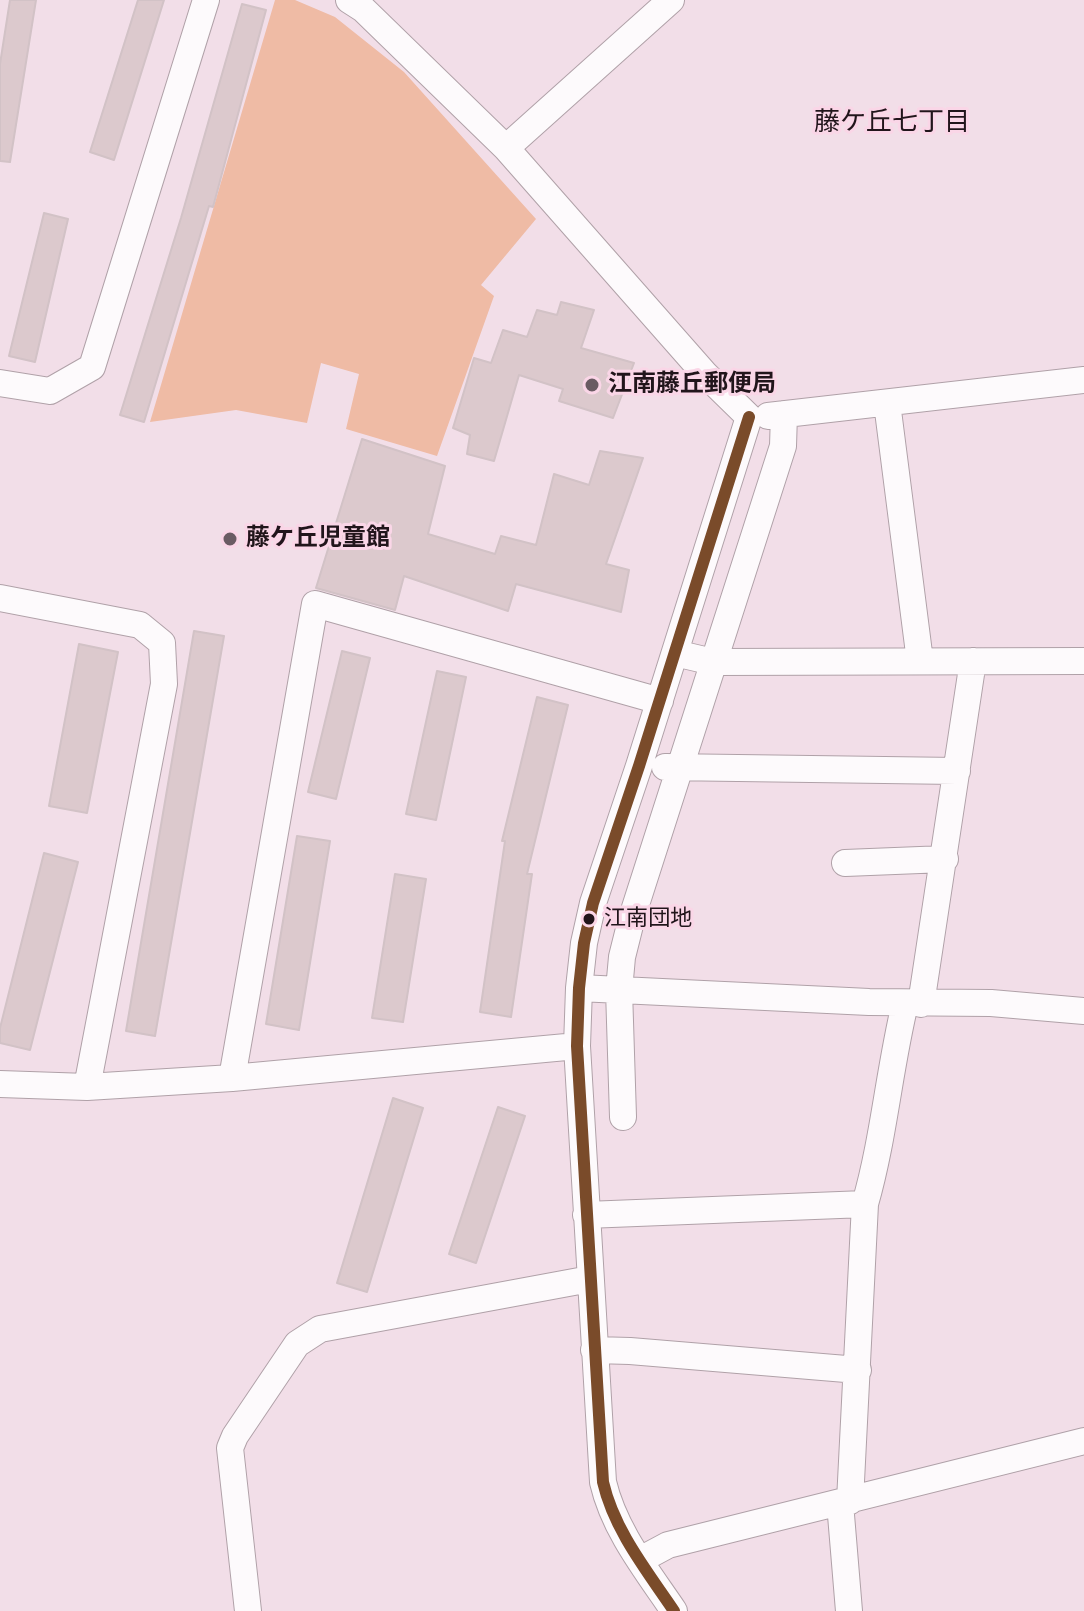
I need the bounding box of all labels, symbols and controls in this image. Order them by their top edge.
district label: 藤ケ丘七丁目 [814,107,970,139]
place label: 江南藤丘郵便局 [608,371,776,399]
marker: 江南藤丘郵便局 [583,376,601,394]
place label: 藤ケ丘児童館 [246,525,390,553]
marker: 藤ケ丘児童館 [221,530,239,548]
place label: 江南団地 [604,906,692,932]
marker: 江南団地 [581,911,597,927]

